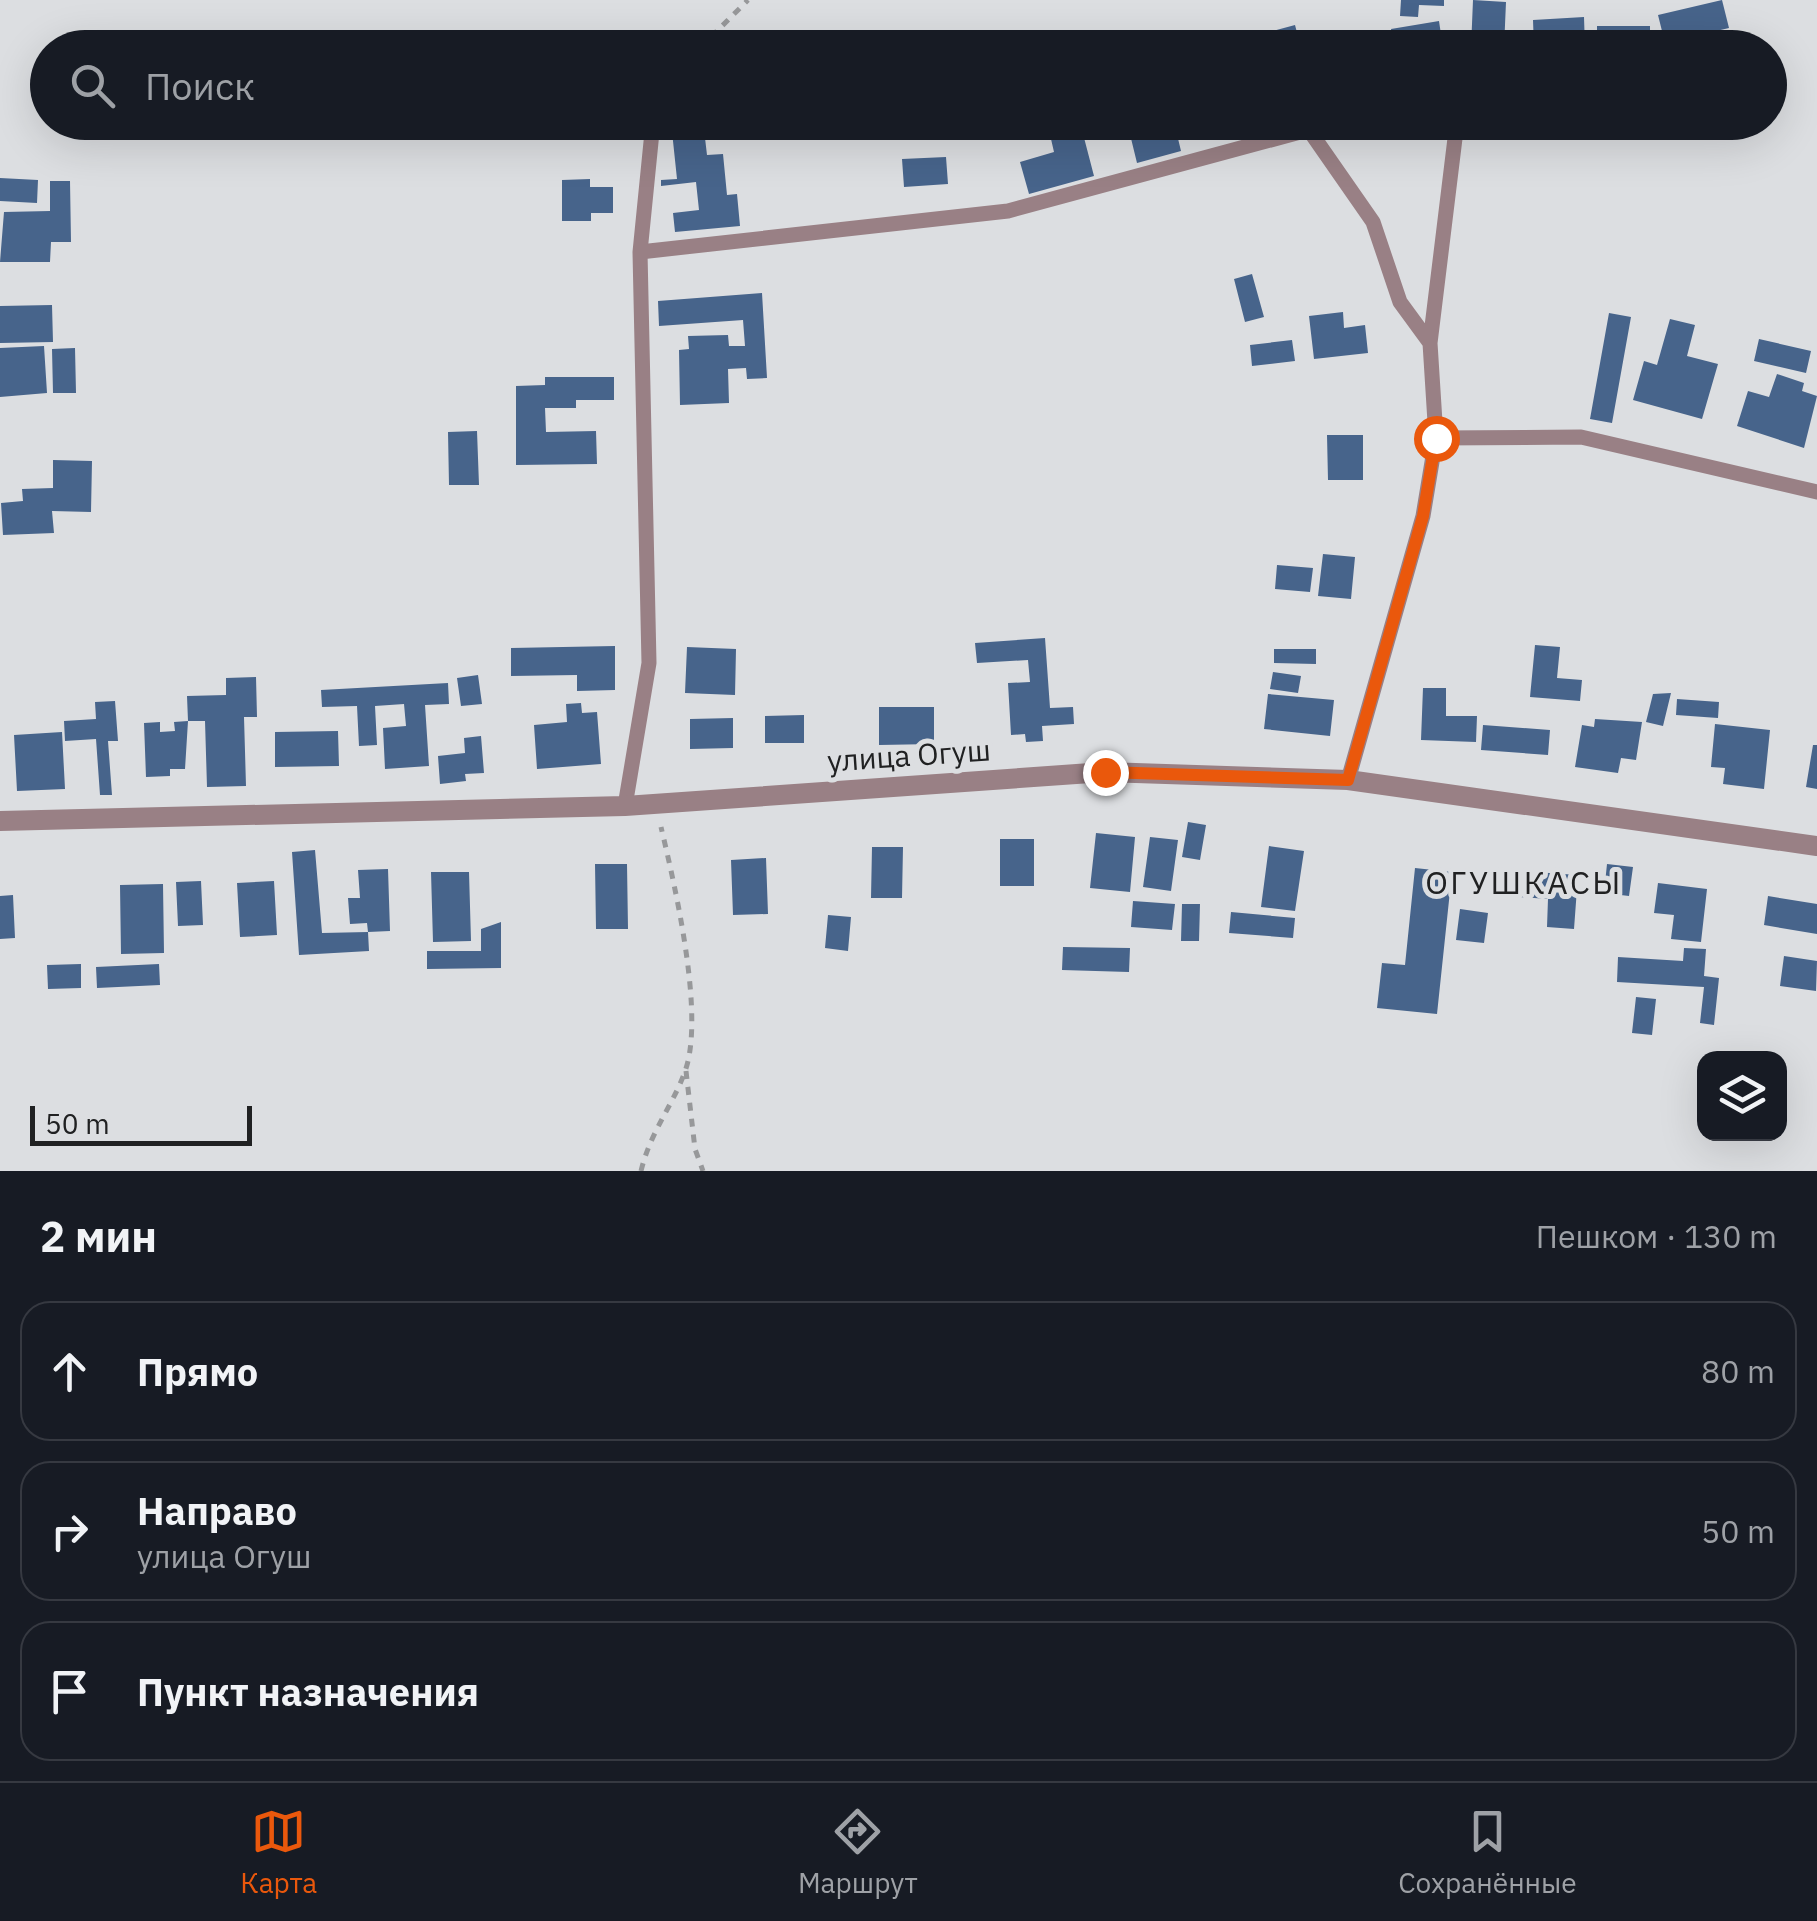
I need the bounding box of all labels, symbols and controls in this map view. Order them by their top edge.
search box [30,30,1787,140]
icon: search [65,58,120,113]
text: Поиск [145,61,255,110]
route start [1414,416,1460,462]
street label: улица Огуш [826,729,992,780]
route end [1083,750,1129,796]
district label: ОГУШКАСЫ [1425,861,1623,903]
map controls [1697,1051,1787,1141]
button: layers [1697,1051,1787,1141]
scale bar [30,1101,252,1146]
text: 50 m [45,1105,110,1142]
text: 2 мин [40,1209,157,1264]
text: Пешком · 130 m [1536,1215,1777,1257]
icon: ahead [42,1344,97,1399]
text: Прямо [137,1347,258,1396]
text: 80 m [1701,1350,1775,1392]
text: Направо [137,1486,297,1535]
icon: right [42,1504,97,1559]
text: 50 m [1701,1510,1775,1552]
text: улица Огуш [137,1535,312,1577]
icon: arrive [42,1664,97,1719]
text: Пункт назначения [137,1667,479,1716]
tab: Карта [240,1804,317,1901]
tab: Маршрут [798,1804,918,1901]
tab: Сохранённые [1398,1804,1577,1901]

